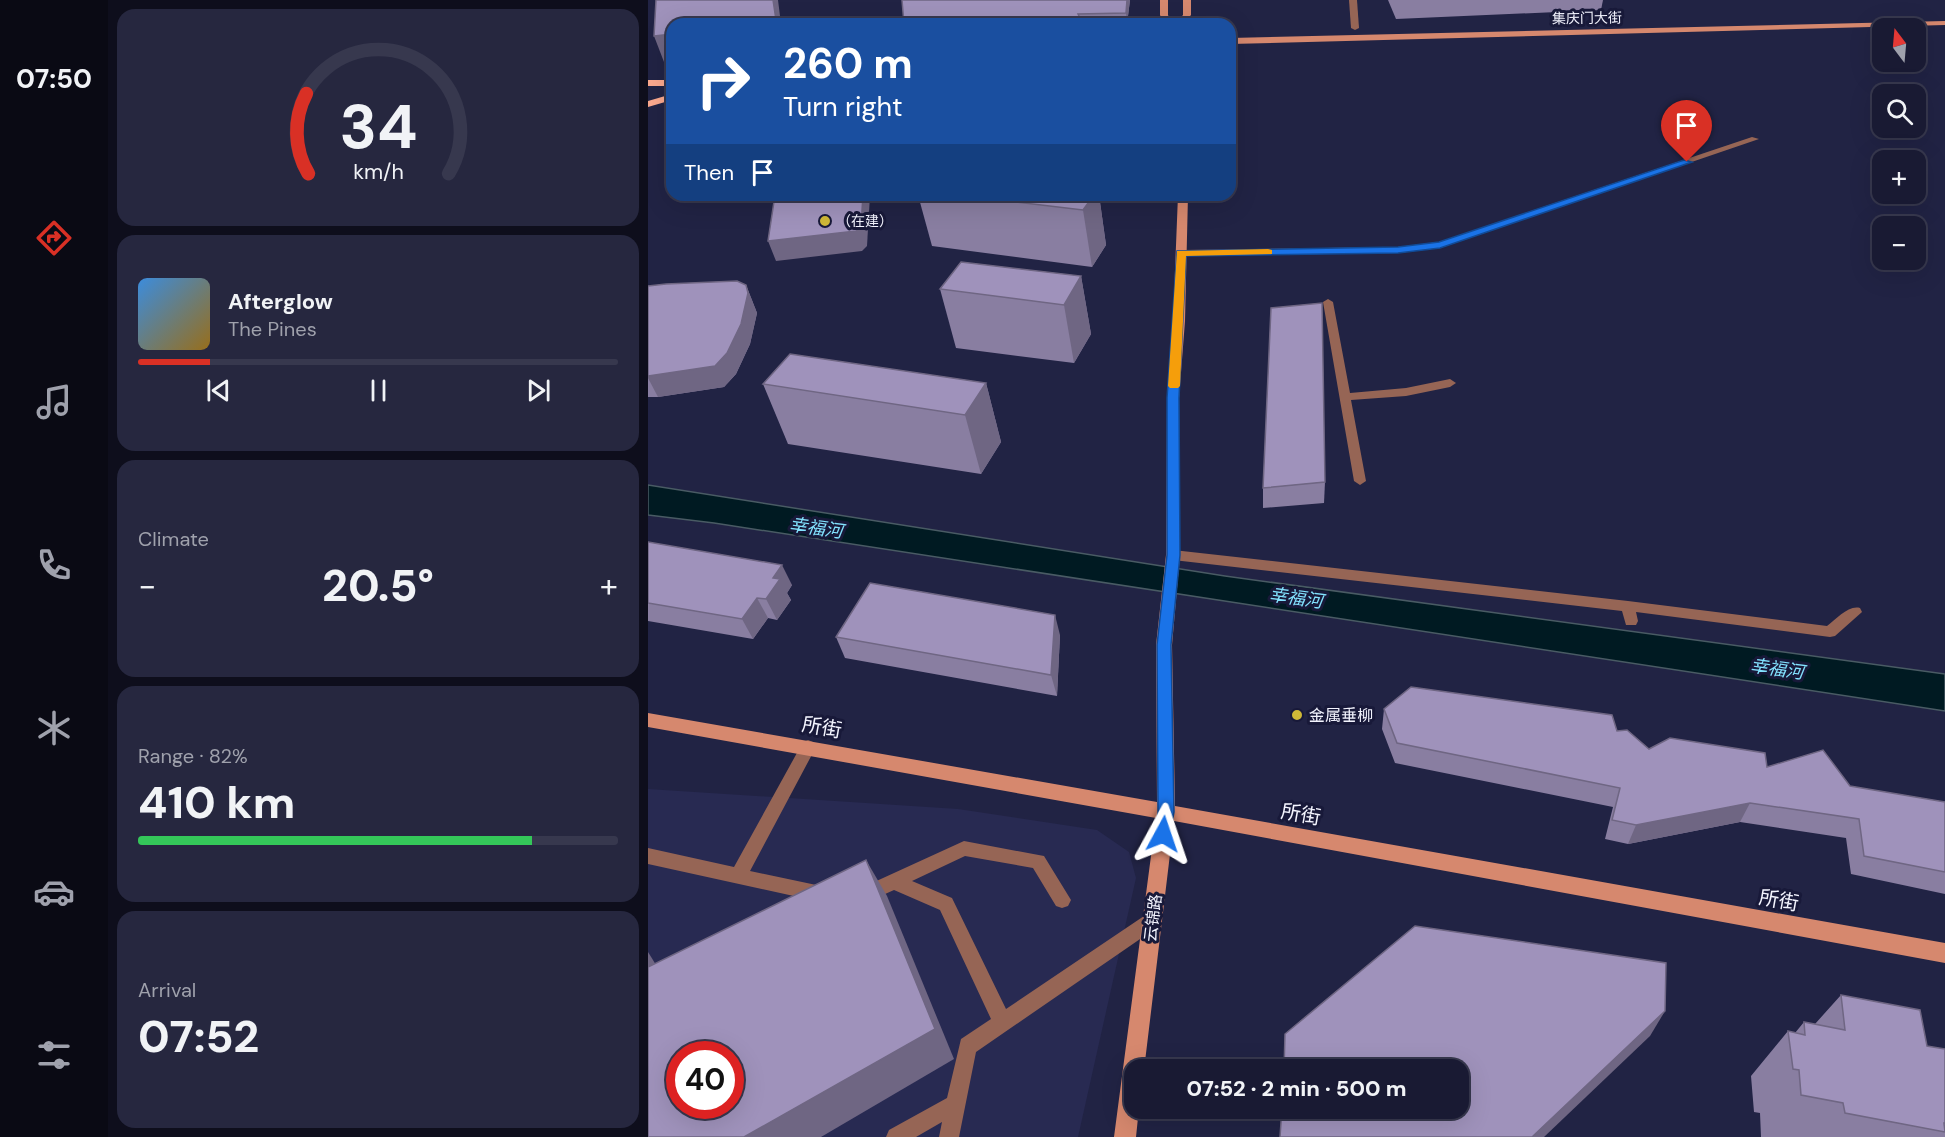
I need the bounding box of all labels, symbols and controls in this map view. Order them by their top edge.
street label: 集庆门大街 [1552,8,1622,28]
north arrow [1872,18,1926,72]
map controls [1872,18,1926,270]
text: 260 m [783,36,913,91]
icon: right [684,42,762,120]
text: 07:50 [16,61,92,96]
button: search [1872,84,1926,138]
text: 34 [339,86,417,167]
text: Turn right [783,89,903,124]
pin [1661,100,1712,162]
icon: arrive [1670,109,1703,142]
button: + [1872,150,1926,204]
icon: arrive [746,156,779,189]
text: Then [684,158,734,187]
text: km/h [353,159,403,187]
place label: （在建） [837,212,893,230]
marker: （在建） [818,214,832,228]
button: − [1872,216,1926,270]
icon: directions [33,217,75,259]
text: Afterglow [228,287,333,316]
text: The Pines [228,316,317,342]
icon: previous [202,374,235,407]
icon: pause [362,374,395,407]
icon: next [522,374,555,407]
icon: music [33,381,75,423]
water label: 幸福河 [788,512,847,544]
text: Climate [138,526,209,552]
icon: phone [33,544,75,586]
text: 20.5° [322,556,434,615]
text: − [138,564,156,607]
text: + [600,564,618,607]
water label: 幸福河 [1268,582,1327,614]
water label: 幸福河 [1749,653,1808,685]
place label: 金属垂柳 [1309,705,1373,726]
icon: climate [33,707,75,749]
marker: 金属垂柳 [1290,708,1304,722]
street label: 所街 [800,711,844,743]
text: Range · 82% [138,743,248,769]
text: 410 km [138,773,295,832]
street label: 所街 [1279,798,1323,830]
position arrow [1131,802,1195,866]
icon: car [33,871,75,913]
street label: 所街 [1757,884,1801,916]
street label: 云锦路 [1140,893,1166,943]
text: Arrival [138,977,196,1003]
text: 07:52 [138,1007,259,1066]
icon: filters [33,1034,75,1076]
speed limit sign: 40 [666,1041,744,1119]
text: 07:52 · 2 min · 500 m [1186,1074,1407,1103]

